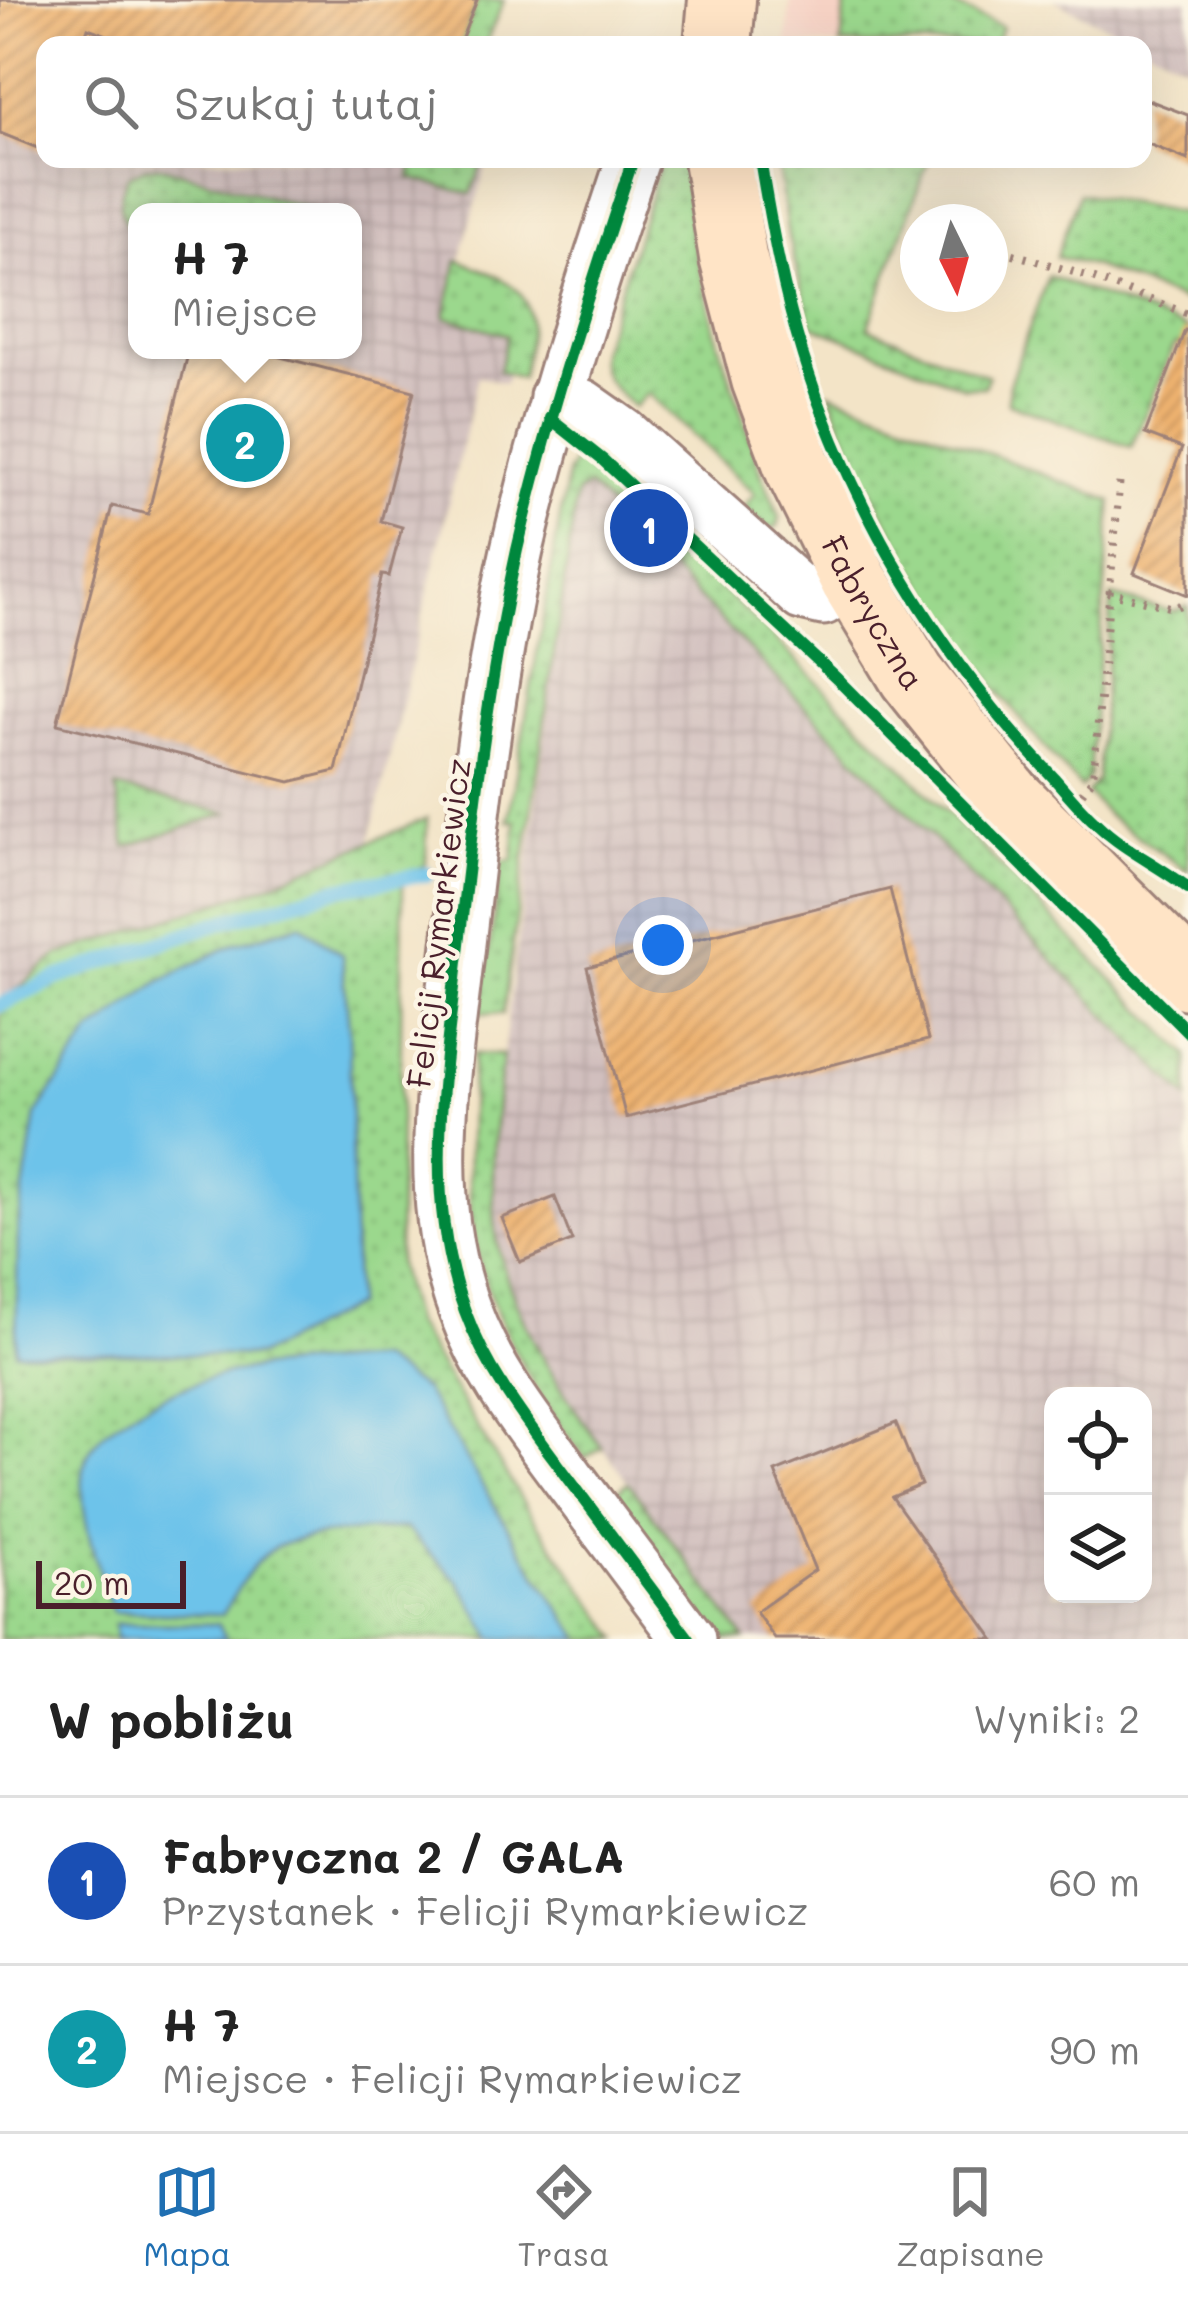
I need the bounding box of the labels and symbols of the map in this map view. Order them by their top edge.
north arrow [900,204,1008,312]
pin: 2 [206,398,284,488]
pin: 1 [610,483,688,573]
street label: Fabryczna [814,528,935,698]
street label: Felicji Rymarkiewicz [395,756,480,1090]
your location [633,915,693,975]
scale bar [36,1555,186,1608]

